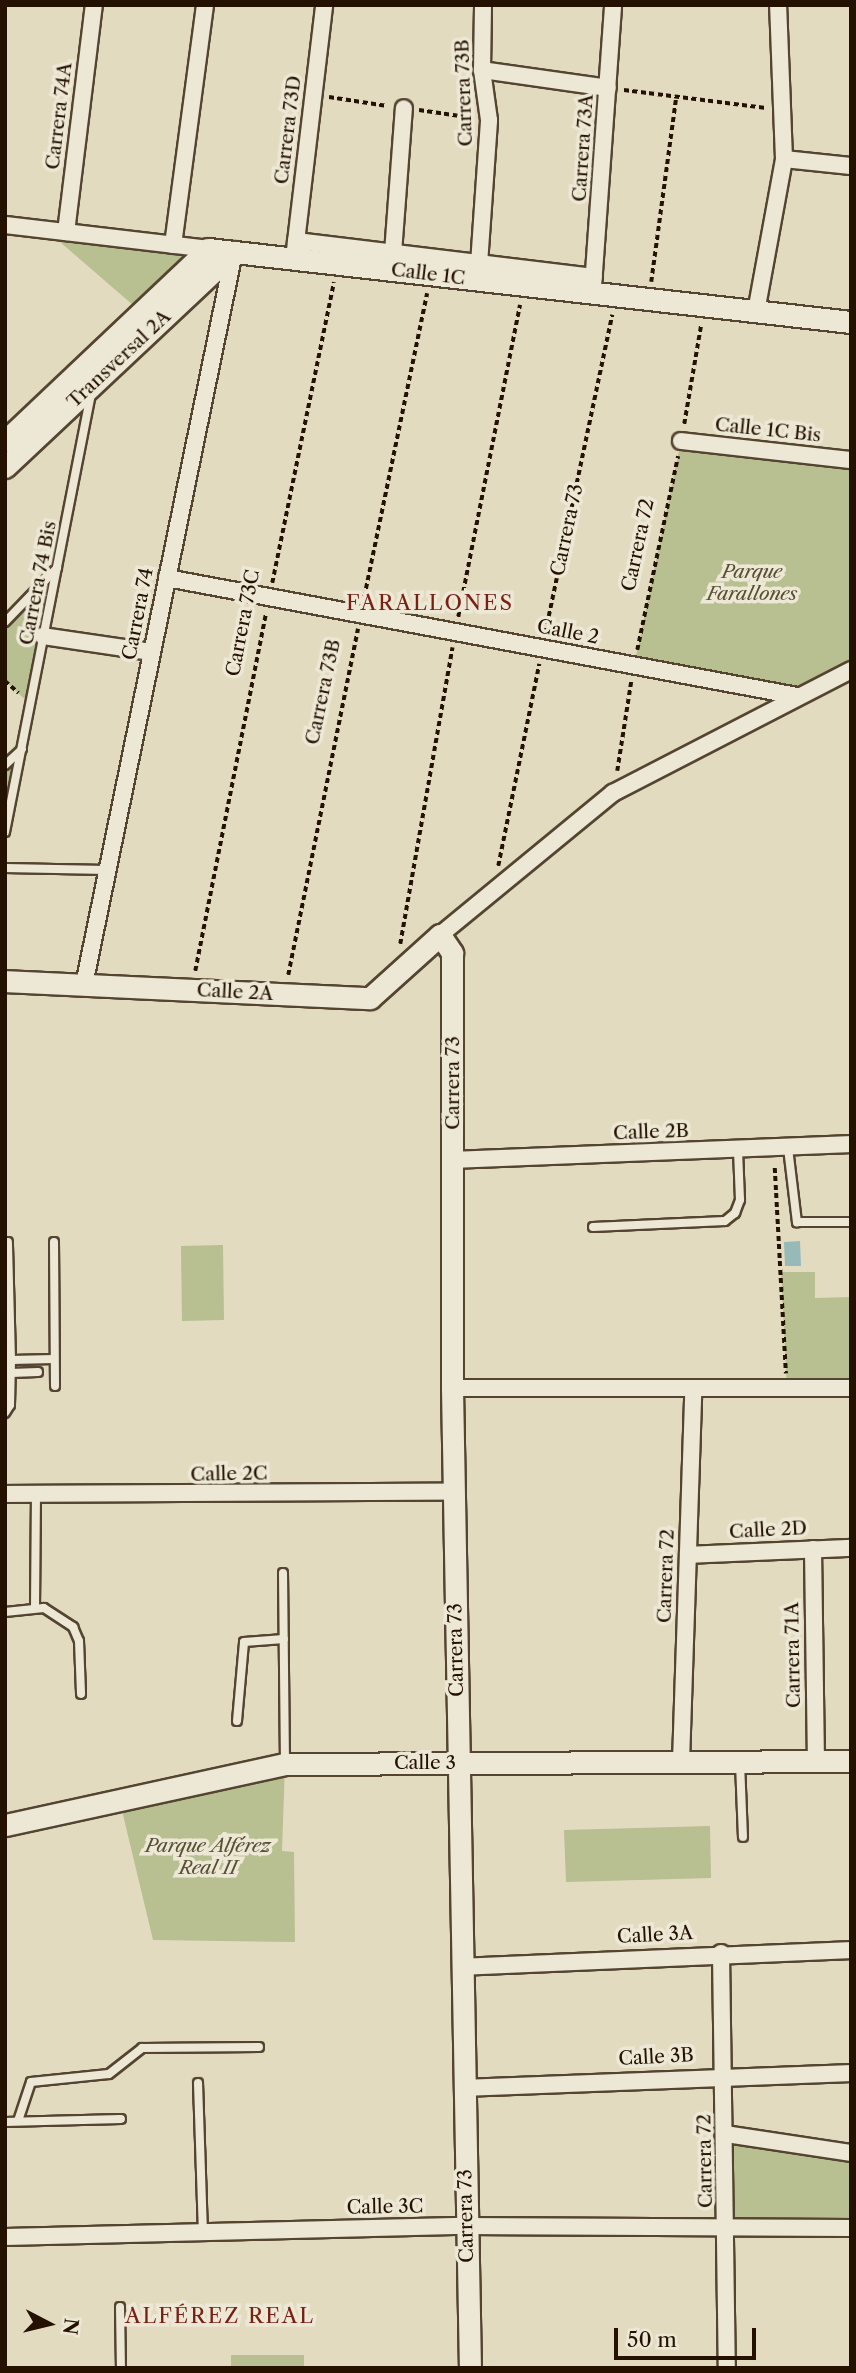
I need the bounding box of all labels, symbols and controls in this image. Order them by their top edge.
street label: Carrera 73B [451,39,477,147]
street label: Carrera 74A [41,61,77,171]
street label: Carrera 73D [270,74,306,186]
street label: Carrera 73A [568,93,598,203]
street label: Calle 1C [390,258,466,290]
street label: Transversal 2A [62,305,176,413]
street label: Calle 1C Bis [714,413,822,447]
street label: Carrera 73 [546,482,588,578]
street label: Carrera 72 [617,496,659,594]
street label: Carrera 74 Bis [15,519,61,647]
park label: Parque Farallones [707,561,797,605]
street label: Carrera 74 [118,566,158,662]
street label: Carrera 73C [221,568,265,678]
district label: FARALLONES [347,590,513,616]
street label: Calle 2 [535,615,601,649]
street label: Carrera 73B [301,637,345,747]
street label: Calle 2A [196,979,274,1005]
street label: Carrera 73 [442,1036,464,1130]
street label: Calle 2B [613,1119,689,1145]
street label: Calle 2C [190,1462,268,1486]
street label: Calle 2D [728,1517,808,1543]
street label: Carrera 72 [653,1528,679,1624]
street label: Carrera 71A [781,1602,805,1708]
street label: Carrera 73 [444,1603,468,1697]
street label: Calle 3 [394,1752,456,1774]
park label: Parque Alférez Real II [145,1835,271,1879]
street label: Calle 3A [616,1922,694,1948]
street label: Calle 3B [618,2044,694,2070]
street label: Carrera 72 [693,2114,717,2208]
street label: Carrera 73 [454,2169,478,2263]
street label: Calle 3C [346,2195,424,2219]
north arrow [14,2289,84,2359]
district label: ALFÉREZ REAL [126,2303,314,2329]
scale bar [618,2314,760,2358]
text: N [58,2317,83,2336]
text: 50 m [627,2327,677,2352]

